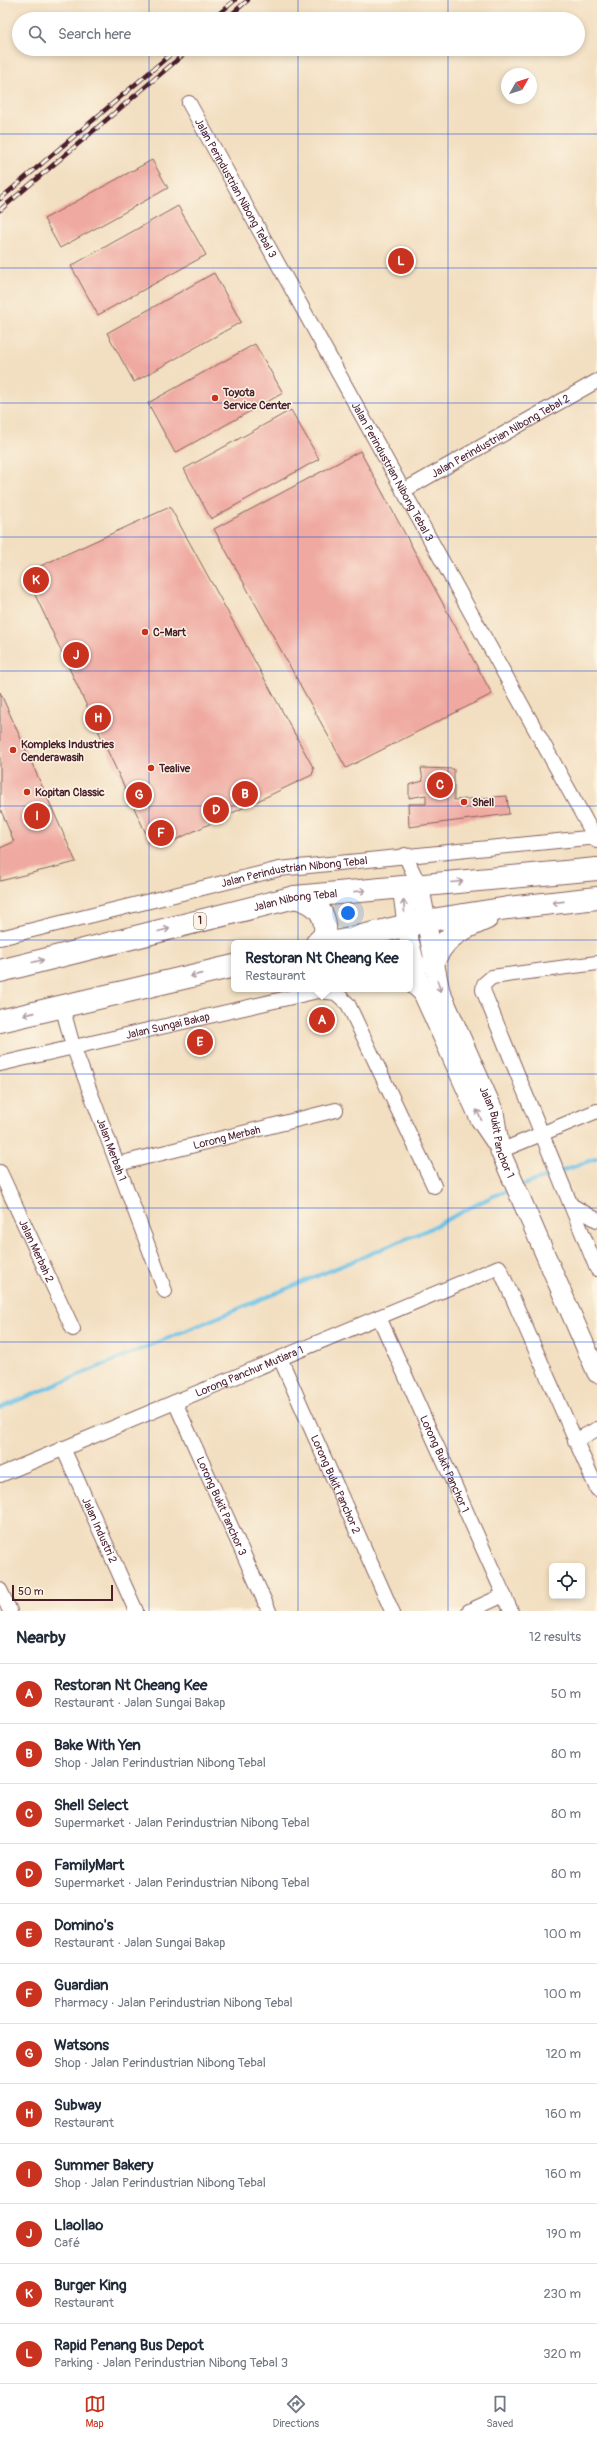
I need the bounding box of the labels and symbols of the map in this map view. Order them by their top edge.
north arrow [501,68,537,104]
street label: Jalan Perindustrian Nibong Tebal 3 [192,116,280,260]
pin: L [388,246,414,276]
place label: Toyota Service Center [222,386,292,412]
street label: Jalan Perindustrian Nibong Tebal 2 [429,391,572,480]
marker: Toyota Service Center [210,393,220,403]
street label: Jalan Perindustrian Nibong Tebal 3 [349,400,436,543]
pin: K [23,565,49,595]
place label: C-Mart [153,626,186,639]
marker: C-Mart [140,627,150,637]
pin: J [63,640,89,670]
pin: H [85,703,111,733]
place label: Kompleks Industries Cenderawasih [21,738,114,764]
marker: Kompleks Industries Cenderawasih [8,745,18,755]
place label: Tealive [158,762,191,775]
marker: Tealive [146,763,156,773]
pin: C [427,770,453,800]
pin: B [232,779,258,809]
pin: G [126,780,152,810]
place label: Kopitan Classic [35,786,105,799]
marker: Kopitan Classic [22,787,32,797]
pin: D [203,795,229,825]
place label: Shell [472,796,495,809]
marker: Shell [459,797,469,807]
pin: I [24,801,50,831]
pin: F [148,818,174,848]
street label: Jalan Perindustrian Nibong Tebal [220,854,368,890]
one-way arrow [451,878,464,885]
street label: Jalan Nibong Tebal [252,887,338,914]
one-way arrow [353,887,366,894]
one-way arrow [552,899,565,906]
one-way arrow [400,900,408,913]
your location [338,903,358,923]
road number: 1 [194,913,206,929]
one-way arrow [157,925,170,933]
one-way arrow [31,957,44,964]
one-way arrow [190,972,203,980]
one-way arrow [436,980,443,993]
pin: A [309,1005,335,1035]
street label: Jalan Sungai Bakap [124,1010,211,1041]
one-way arrow [22,1011,35,1019]
pin: E [187,1027,213,1057]
street label: Jalan Bukit Panchor 1 [477,1084,517,1180]
one-way arrow [475,1110,482,1122]
street label: Jalan Merbah 1 [94,1116,130,1183]
street label: Lorong Merbah [192,1122,262,1152]
street label: Jalan Merbah 2 [16,1217,57,1284]
street label: Lorong Panchur Mutiara 1 [193,1343,305,1399]
street label: Lorong Bukit Panchor 1 [418,1413,472,1514]
street label: Lorong Bukit Panchor 2 [308,1433,363,1536]
street label: Lorong Bukit Panchor 3 [194,1455,250,1557]
street label: Jalan Industri 2 [79,1495,120,1565]
scale bar [12,1583,113,1602]

